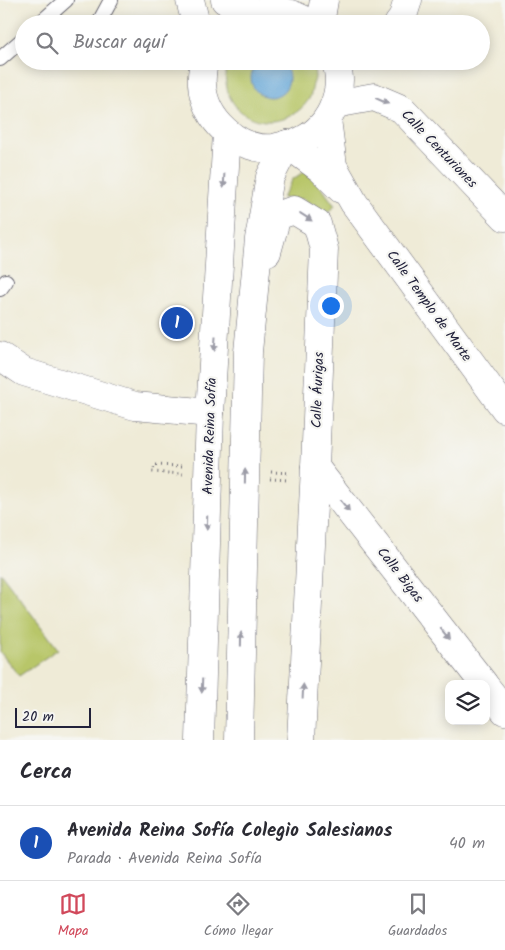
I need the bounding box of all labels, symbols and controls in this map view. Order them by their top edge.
search box [15,15,490,70]
text: Buscar aquí [73,28,165,58]
icon: search [33,29,61,57]
one-way arrow [375,97,389,105]
street label: Calle Centuriones [396,105,482,193]
one-way arrow [220,174,228,190]
one-way arrow [299,212,312,222]
street label: Calle Templo de Marte [381,245,478,367]
your location [318,293,344,319]
pin: 1 [161,304,193,342]
one-way arrow [210,336,218,352]
street label: Calle Áurigas [306,352,330,428]
street label: Avenida Reina Sofía [197,377,223,495]
one-way arrow [241,468,249,484]
one-way arrow [340,499,351,512]
one-way arrow [203,516,211,532]
street label: Calle Bigas [371,543,429,607]
one-way arrow [440,627,450,641]
one-way arrow [237,631,245,647]
one-way arrow [198,678,206,694]
map controls [445,680,490,725]
button: layers [445,680,490,725]
one-way arrow [300,683,308,699]
scale bar [15,705,91,728]
text: 20 m [22,706,54,728]
text: Cerca [20,756,72,789]
text: Avenida Reina Sofía Colegio Salesianos [67,816,392,846]
text: 1 [34,831,38,856]
text: 40 m [449,831,485,856]
text: Parada · Avenida Reina Sofía [67,846,262,871]
tab: Mapa [58,890,89,942]
tab: Cómo llegar [204,890,273,942]
tab: Guardados [388,890,447,942]

